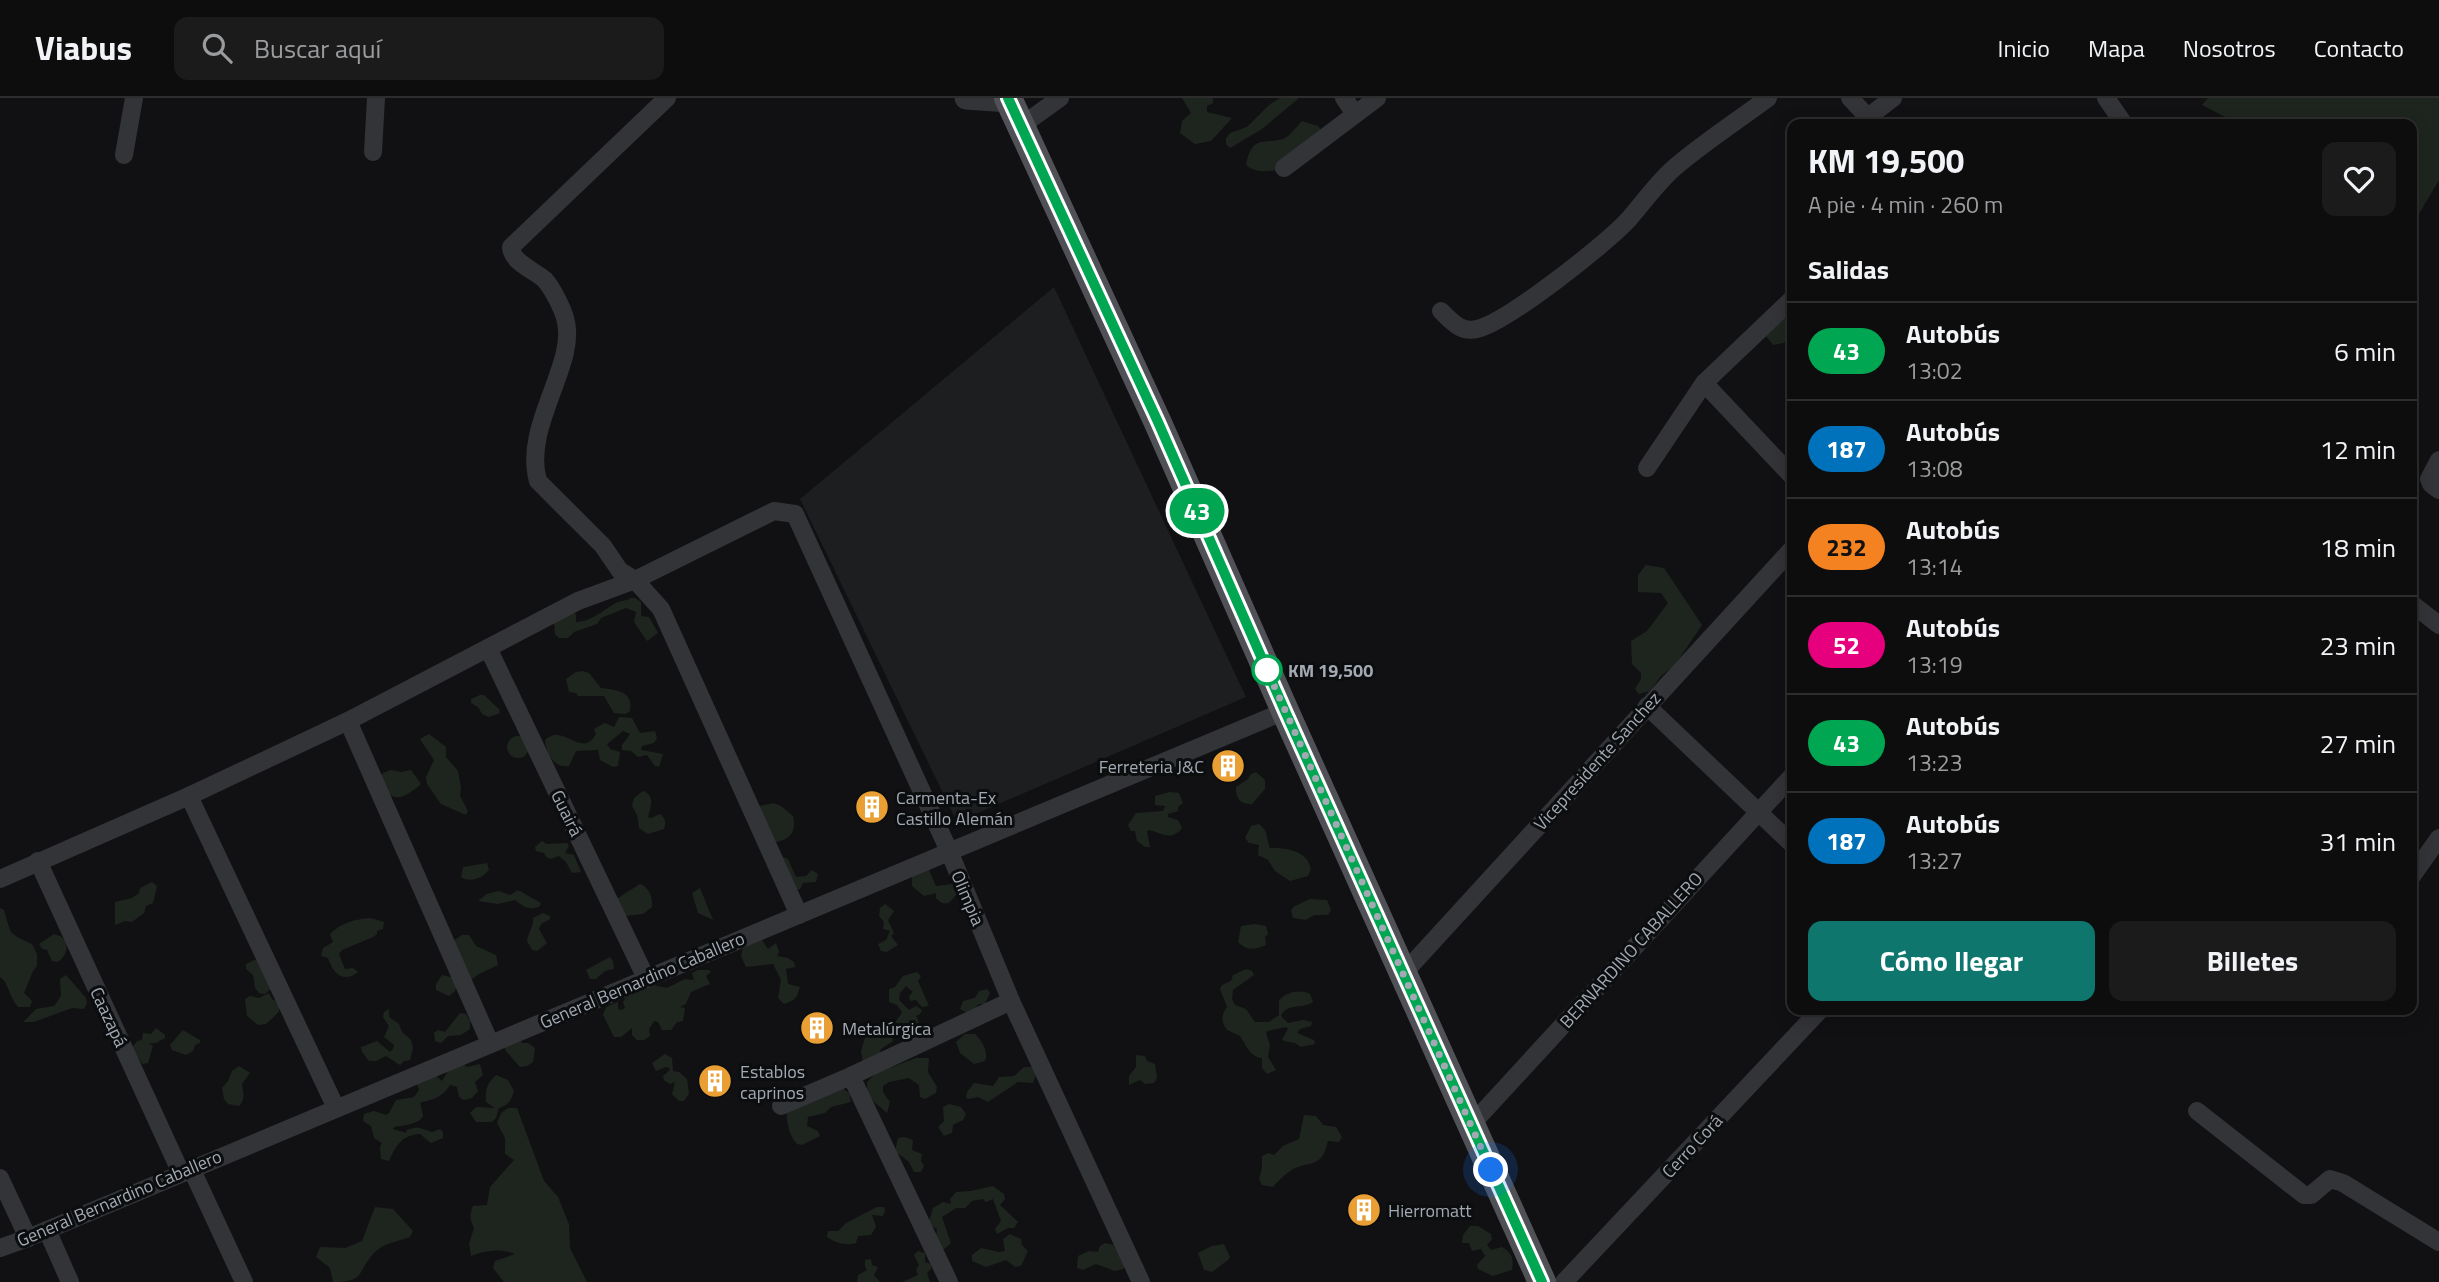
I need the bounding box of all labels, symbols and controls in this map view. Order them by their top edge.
search box [174,17,664,80]
text: Viabus [35,23,132,73]
icon: search [198,29,236,67]
text: Buscar aquí [254,29,381,68]
text: Inicio [1998,30,2050,66]
text: Mapa [2088,30,2145,66]
text: Nosotros [2183,30,2276,66]
text: Contacto [2314,30,2404,66]
text: KM 19,500 [1808,136,1964,186]
button: heart [2322,142,2396,216]
text: A pie · 4 min · 260 m [1808,187,2003,222]
text: Salidas [1808,250,1889,289]
text: Autobús [1906,314,2000,353]
text: 6 min [2334,332,2396,371]
text: 43 [1833,333,1860,369]
text: 13:02 [1906,353,1963,388]
text: Autobús [1906,412,2000,451]
text: 12 min [2320,430,2396,469]
text: 187 [1826,431,1867,467]
text: 13:08 [1906,451,1963,486]
line badge: 43 [1166,488,1228,534]
text: 43 [1184,493,1210,529]
text: Autobús [1906,510,2000,549]
text: 18 min [2320,528,2396,567]
text: 232 [1826,529,1867,565]
text: 13:14 [1906,549,1963,584]
text: Autobús [1906,608,2000,647]
text: 23 min [2320,626,2396,665]
text: 52 [1833,627,1860,663]
text: 13:19 [1906,647,1963,682]
marker: KM 19,500 [1252,655,1282,685]
place label: KM 19,500 [1288,657,1373,684]
street label: Vicepresidente Sanchez [1527,685,1667,837]
text: Autobús [1906,706,2000,745]
text: 27 min [2320,724,2396,763]
text: 43 [1833,725,1860,761]
text: 13:23 [1906,745,1963,780]
building icon: Ferreteria J&C [1209,747,1247,785]
place label: Ferreteria J&C [1099,753,1204,780]
place label: Carmenta-Ex Castillo Alemán [896,784,1013,832]
street label: Guairá [544,785,590,841]
building icon: Carmenta-Ex Castillo Alemán [853,788,891,826]
text: Autobús [1906,804,2000,843]
text: 31 min [2320,822,2396,861]
text: 187 [1826,823,1867,859]
text: 13:27 [1906,843,1963,878]
street label: Olimpia [944,866,992,930]
street label: BERNARDINO CABALLERO [1553,866,1709,1034]
button: Cómo llegar [1808,921,2095,1001]
button: Billetes [2109,921,2396,1001]
street label: General Bernardino Caballero [535,925,749,1035]
street label: Caazapá [83,982,135,1052]
building icon: Metalúrgica [798,1009,836,1047]
place label: Metalúrgica [842,1015,931,1042]
place label: Establos caprinos [740,1058,805,1106]
building icon: Establos caprinos [696,1062,734,1100]
street label: Cerro Corá [1655,1108,1729,1184]
street label: General Bernardino Caballero [12,1143,226,1253]
your location [1473,1152,1508,1187]
building icon: Hierromatt [1345,1191,1383,1229]
place label: Hierromatt [1388,1197,1472,1224]

